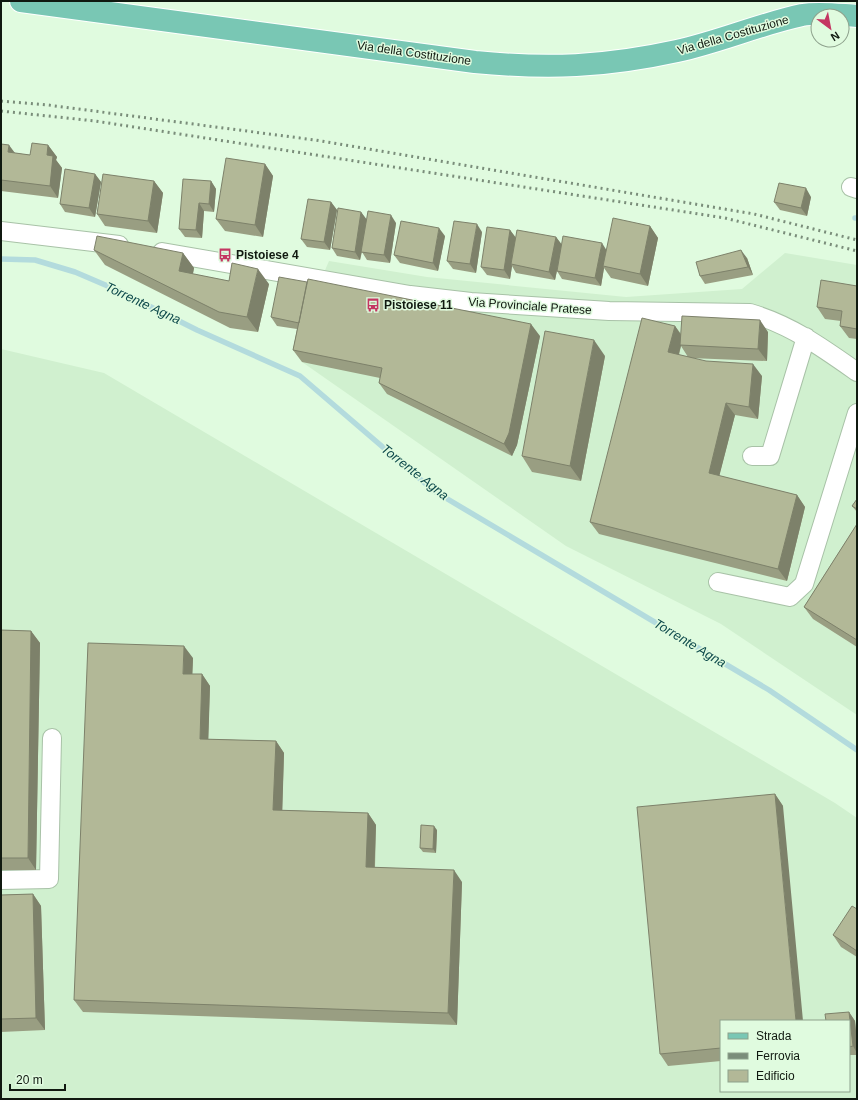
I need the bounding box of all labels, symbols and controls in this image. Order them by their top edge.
north arrow [810,8,850,48]
street label: Via della Costituzione [676,12,791,58]
text: N [829,29,842,44]
street label: Via della Costituzione [356,38,472,68]
bus stop icon: Pistoiese 4 [217,247,233,263]
place label: Pistoiese 4 [236,248,299,262]
water label: Torrente Agna [103,279,183,327]
street label: Via Provinciale Pratese [468,295,593,317]
bus stop icon: Pistoiese 11 [365,297,381,313]
place label: Pistoiese 11 [384,298,453,312]
water label: Torrente Agna [378,441,452,503]
water label: Torrente Agna [651,616,729,670]
legend [720,1020,850,1092]
text: Strada [756,1029,792,1043]
text: Ferrovia [756,1049,800,1063]
scale bar [10,1066,65,1092]
text: Edificio [756,1069,795,1083]
text: 20 m [16,1073,43,1087]

